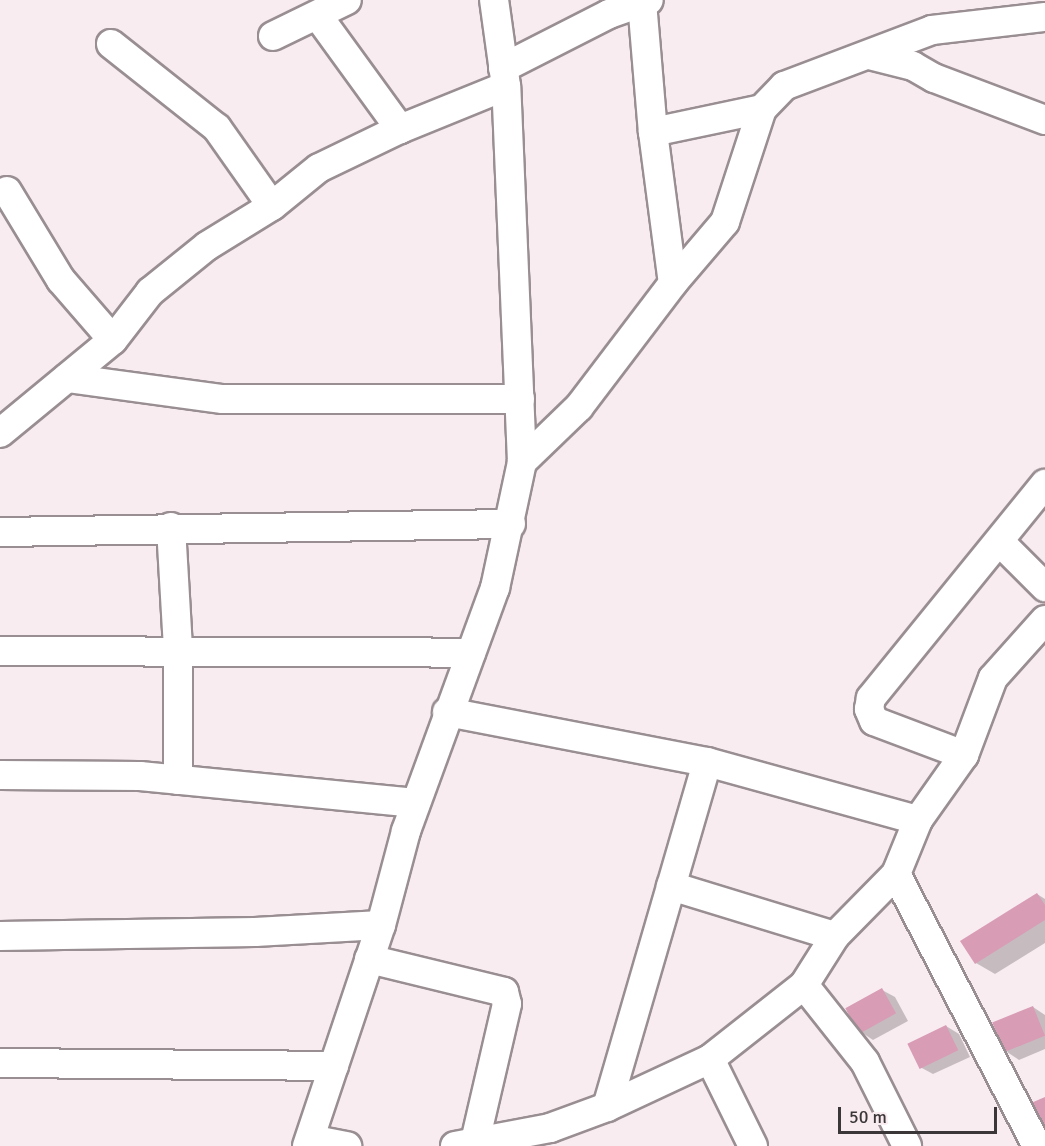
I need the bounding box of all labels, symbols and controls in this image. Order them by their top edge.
scale bar [841,1095,1000,1133]
text: 50 m [849,1106,887,1128]

